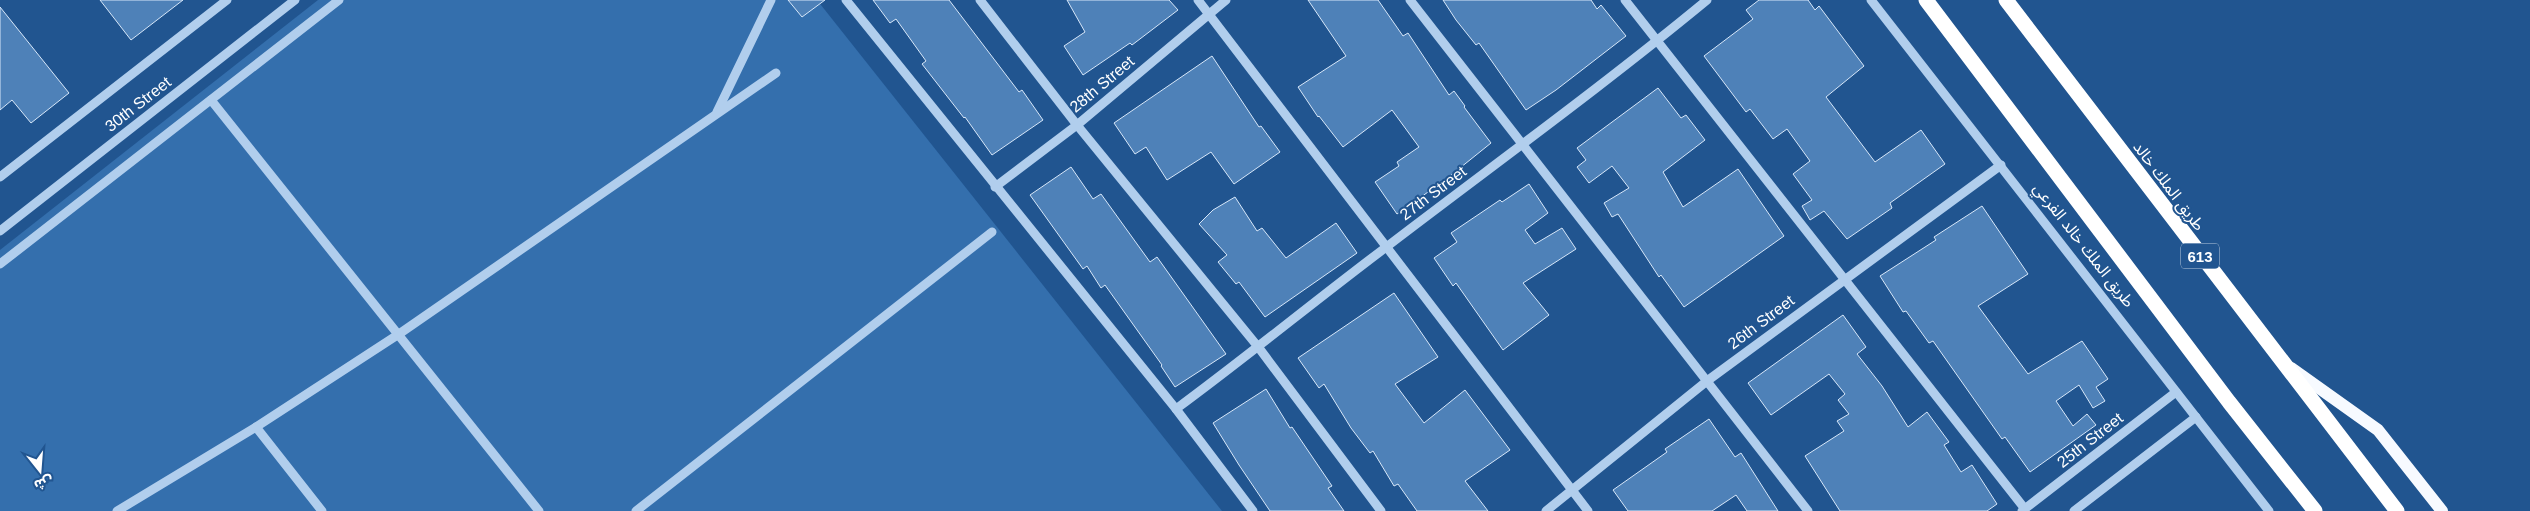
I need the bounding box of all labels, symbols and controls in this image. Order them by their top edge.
street label: 28th Street [1067,52,1138,116]
street label: 30th Street [102,73,175,135]
street label: طريق الملك خالد [2128,138,2208,235]
street label: 27th Street [1397,162,1470,223]
street label: طريق الملك خالد الفرعي [2027,180,2138,313]
road number: 613 [2181,244,2219,268]
street label: 26th Street [1725,291,1798,352]
street label: 25th Street [2054,409,2127,471]
north arrow [15,446,65,496]
text: ش [32,473,55,494]

